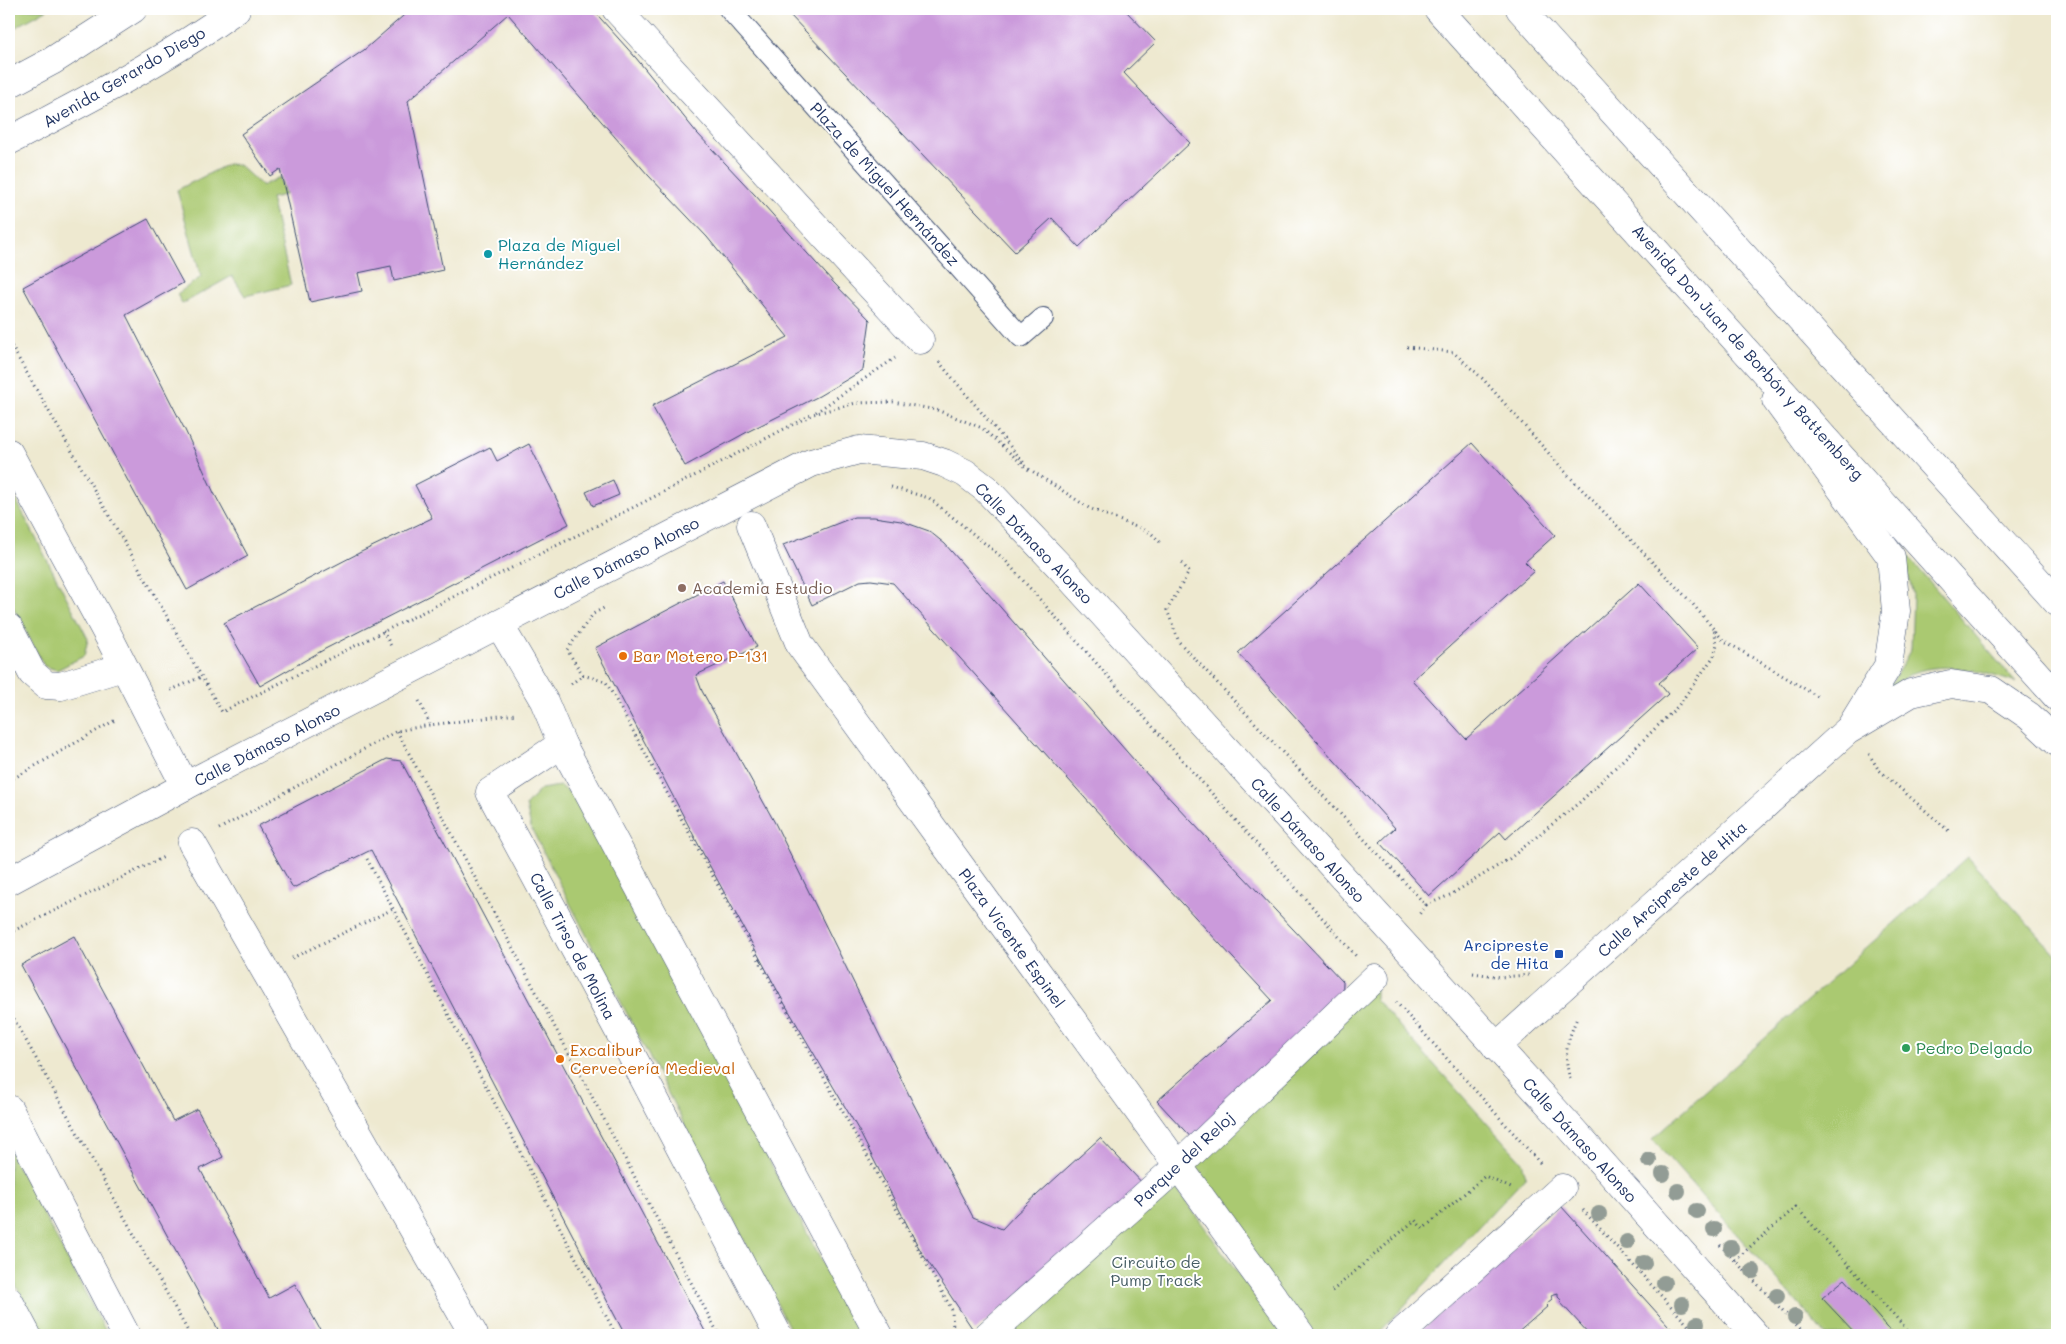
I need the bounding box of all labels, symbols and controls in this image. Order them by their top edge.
street label: Avenida Gerardo Diego [39,21,209,132]
street label: Plaza de Miguel Hernández [806,97,965,270]
street label: Avenida Don Juan de Borbón y Battemberg [1628,220,1869,484]
place label: Plaza de Miguel Hernández [498,234,621,273]
marker: Plaza de Miguel Hernández [482,248,494,260]
street label: Calle Dámaso Alonso [971,477,1098,608]
street label: Calle Dámaso Alonso [549,512,702,604]
place label: Academia Estudio [692,577,833,598]
marker: Academia Estudio [676,582,688,594]
place label: Bar Motero P-131 [633,645,768,666]
marker: Bar Motero P-131 [617,650,629,662]
street label: Calle Dámaso Alonso [190,699,343,791]
street label: Calle Dámaso Alonso [1247,773,1370,907]
street label: Calle Arcipreste de Hita [1593,816,1751,961]
street label: Plaza Vicente Espinel [955,864,1070,1012]
street label: Calle Tirso de Molina [526,869,621,1023]
place label: Arcipreste de Hita [1463,934,1549,973]
marker: Arcipreste de Hita [1553,948,1565,960]
place label: Pedro Delgado [1916,1037,2032,1058]
place label: Excalibur Cervecería Medieval [570,1039,735,1078]
marker: Pedro Delgado [1900,1042,1912,1054]
marker: Excalibur Cervecería Medieval [554,1053,566,1065]
street label: Calle Dámaso Alonso [1519,1073,1642,1207]
street label: Parque del Reloj [1129,1107,1238,1211]
park label: Circuito de Pump Track [1110,1251,1202,1290]

